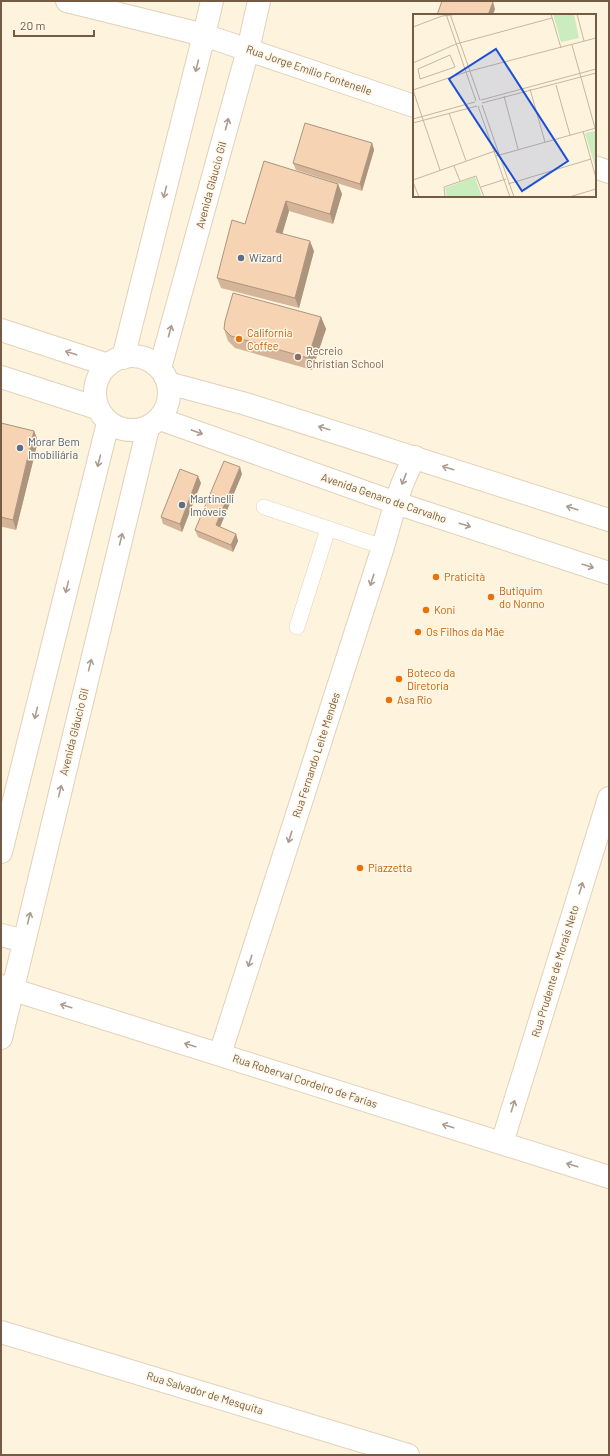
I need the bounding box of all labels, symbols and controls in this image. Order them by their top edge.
scale bar [14,12,94,38]
inset map [413,14,596,197]
text: 20 m [20,18,46,32]
street label: Rua Jorge Emílio Fontenelle [245,42,374,97]
one-way arrow [192,59,200,72]
one-way arrow [224,118,231,131]
street label: Avenida Gláucio Gil [193,140,228,230]
one-way arrow [160,185,168,198]
place label: Wizard [249,251,282,264]
marker: Wizard [236,253,246,263]
one-way arrow [167,324,175,337]
place label: California Coffee [247,326,292,352]
marker: California Coffee [234,334,244,344]
place label: Recreio Christian School [306,344,384,370]
one-way arrow [64,349,77,356]
marker: Recreio Christian School [293,352,303,362]
one-way arrow [319,424,331,432]
one-way arrow [190,429,203,436]
place label: Morar Bem Imobiliária [28,435,80,461]
marker: Morar Bem Imobiliária [15,443,25,453]
one-way arrow [95,454,102,467]
one-way arrow [443,463,455,471]
street label: Avenida Genaro de Carvalho [320,470,449,525]
one-way arrow [399,472,407,484]
place label: Martinelli Imóveis [190,492,234,518]
marker: Martinelli Imóveis [177,500,187,510]
one-way arrow [566,503,578,511]
one-way arrow [458,522,471,529]
one-way arrow [118,533,125,546]
one-way arrow [582,563,595,570]
place label: Praticità [444,570,485,583]
marker: Praticità [431,572,441,582]
one-way arrow [368,573,375,586]
one-way arrow [63,580,71,593]
place label: Butiquim do Nonno [499,584,544,610]
marker: Butiquim do Nonno [486,592,496,602]
place label: Koni [434,603,455,616]
marker: Koni [421,605,431,615]
place label: Os Filhos da Mãe [426,625,504,638]
marker: Os Filhos da Mãe [413,627,423,637]
one-way arrow [87,659,95,672]
place label: Boteco da Diretoria [407,666,455,692]
marker: Boteco da Diretoria [394,674,404,684]
street label: Avenida Gláucio Gil [56,687,91,777]
street label: Rua Fernando Leite Mendes [289,690,342,819]
place label: Asa Rio [397,693,432,706]
marker: Asa Rio [384,695,394,705]
one-way arrow [31,706,39,719]
one-way arrow [57,785,64,798]
one-way arrow [286,831,293,844]
place label: Piazzetta [368,861,412,874]
marker: Piazzetta [355,863,365,873]
one-way arrow [578,882,585,895]
street label: Rua Prudente de Morais Neto [528,903,581,1038]
one-way arrow [26,912,34,925]
one-way arrow [246,954,253,967]
one-way arrow [60,1002,73,1009]
one-way arrow [184,1041,197,1048]
street label: Rua Roberval Cordeiro de Farias [231,1051,379,1110]
one-way arrow [510,1101,518,1113]
one-way arrow [441,1122,454,1129]
one-way arrow [565,1161,578,1168]
street label: Rua Salvador de Mesquita [145,1369,265,1416]

